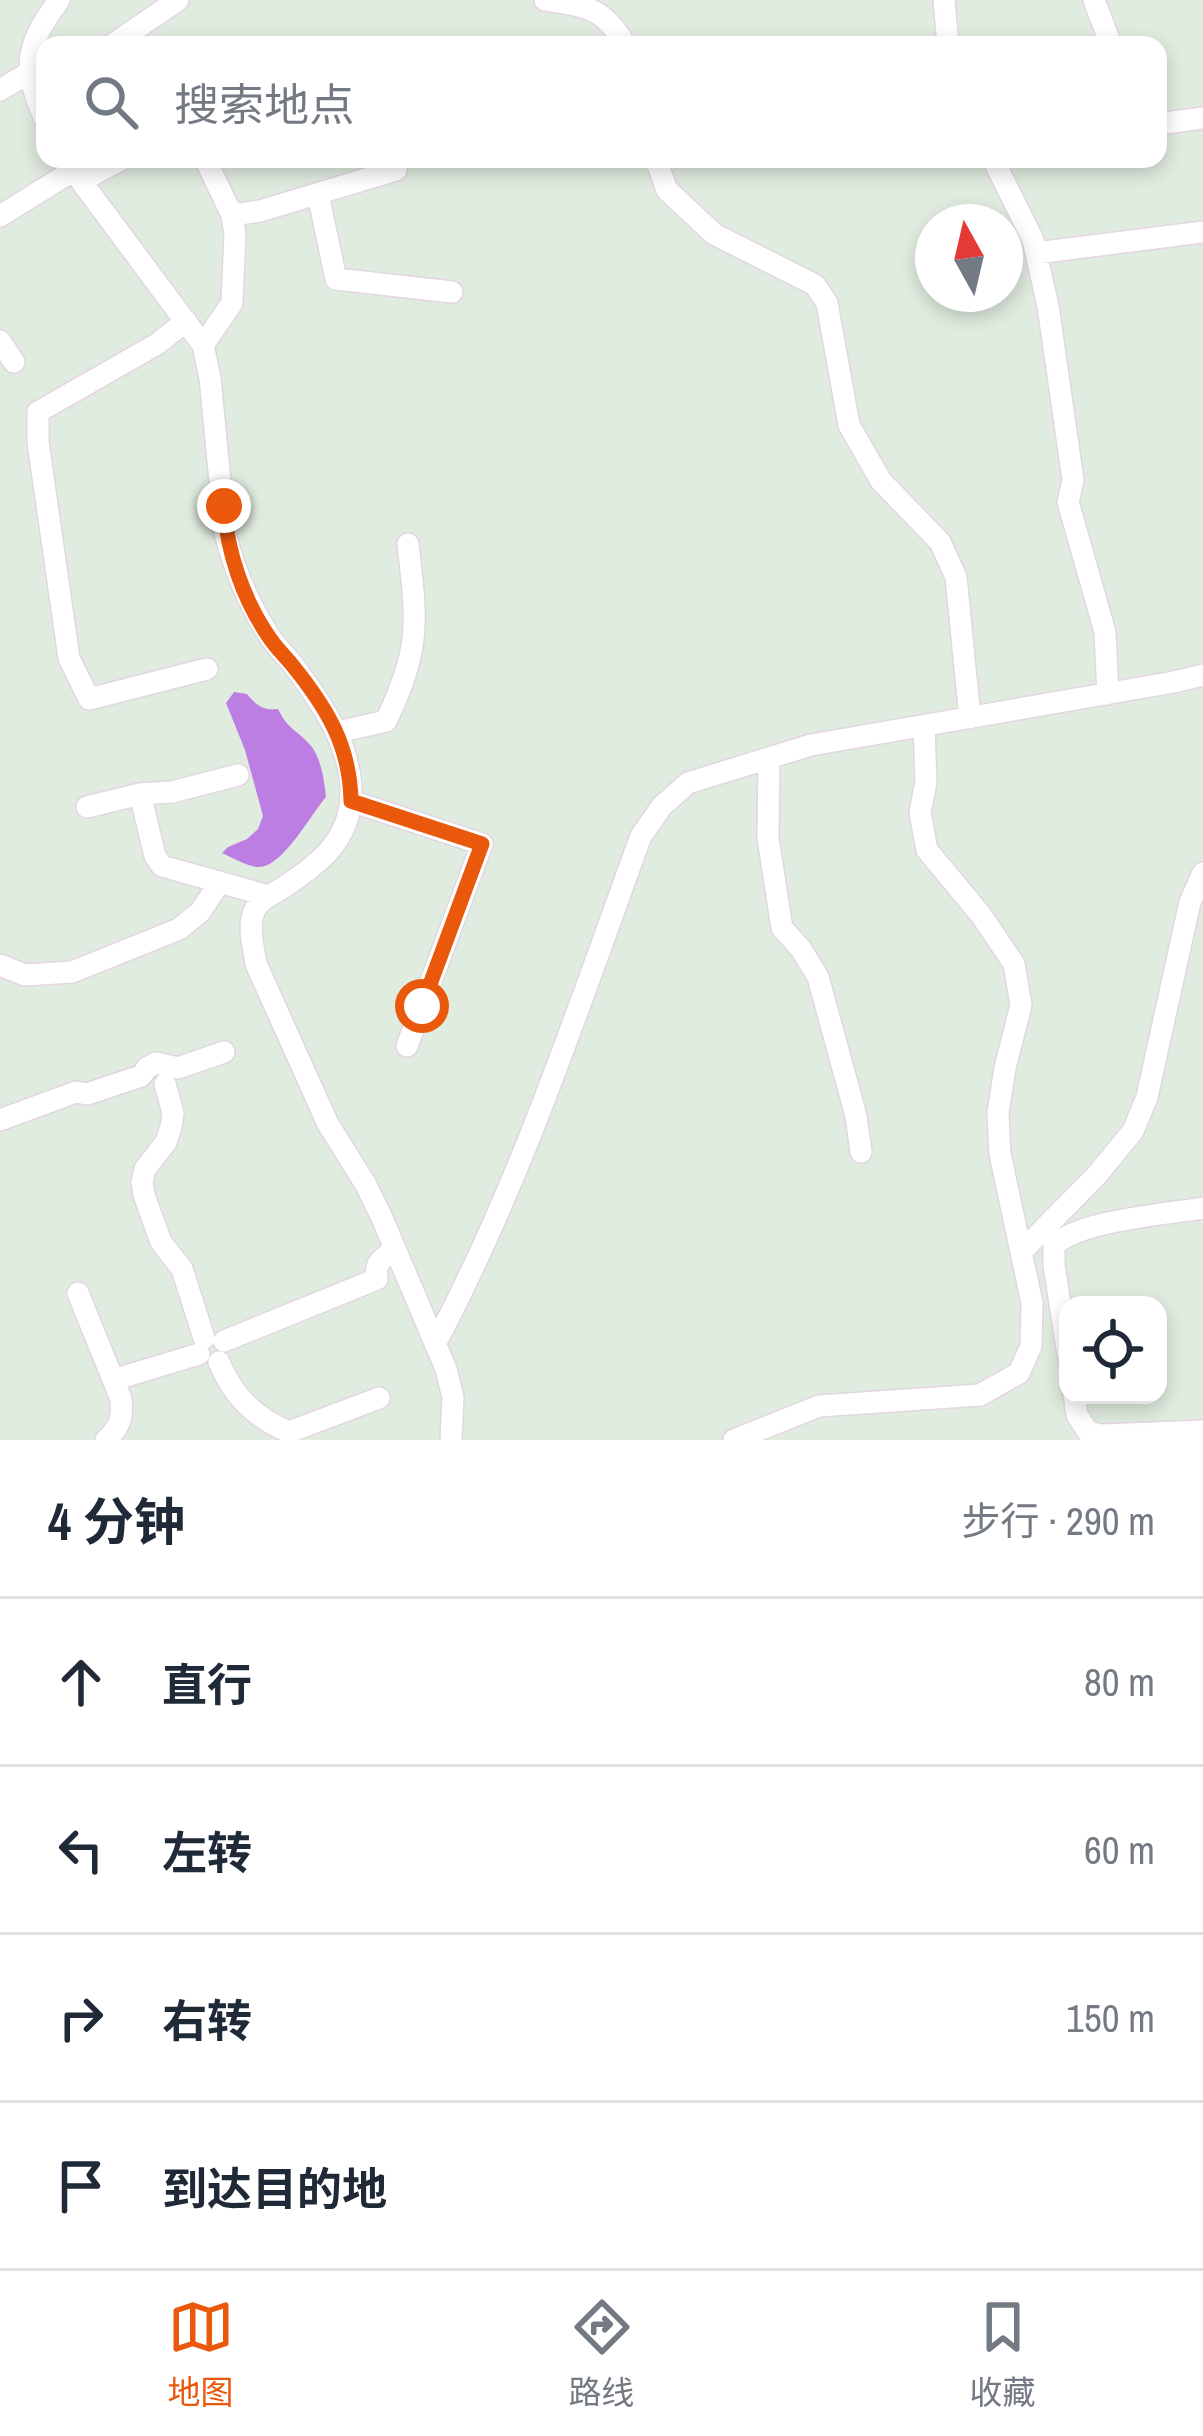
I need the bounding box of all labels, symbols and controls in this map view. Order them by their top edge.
search box [36,36,1167,168]
icon: search [78,69,144,135]
text: 搜索地点 [174,74,354,135]
north arrow [915,204,1023,312]
route end [197,479,251,533]
route start [395,979,449,1033]
map controls [1059,1296,1167,1404]
button: locate [1059,1296,1167,1404]
text: 4 分钟 [48,1487,185,1556]
text: 步行 · 290 m [961,1495,1155,1547]
icon: ahead [48,1649,114,1715]
text: 直行 [162,1654,252,1715]
text: 80 m [1084,1656,1155,1708]
icon: left [48,1817,114,1883]
text: 左转 [162,1822,252,1883]
text: 60 m [1084,1824,1155,1876]
icon: right [48,1985,114,2051]
text: 右转 [162,1990,252,2051]
text: 150 m [1066,1992,1155,2044]
icon: arrive [48,2153,114,2219]
text: 到达目的地 [162,2158,387,2219]
tab: 地图 [168,2294,234,2414]
tab: 路线 [569,2294,635,2414]
tab: 收藏 [970,2294,1036,2414]

